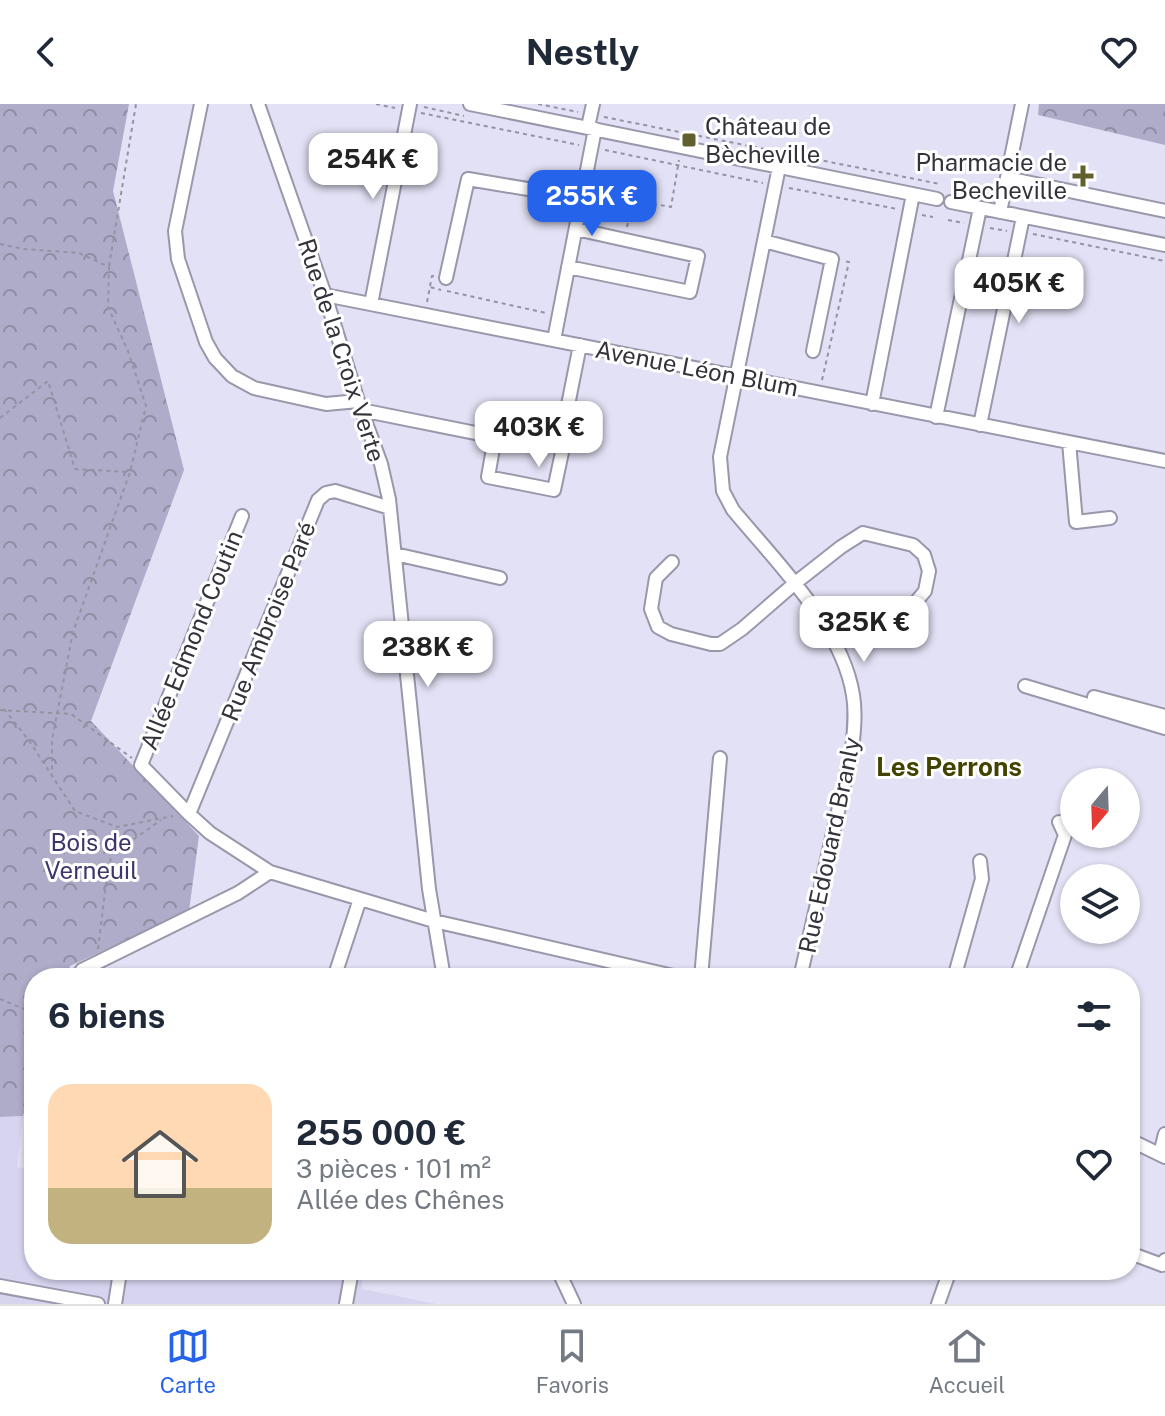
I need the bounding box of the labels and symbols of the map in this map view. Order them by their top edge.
place label: Château de Bècheville [705,112,831,168]
marker: Château de Bècheville [680,131,698,149]
pin: 254K € [308,133,438,201]
place label: Pharmacie de Becheville [916,148,1067,204]
marker: Pharmacie de Becheville [1074,167,1092,185]
pin: 255K € [527,170,657,238]
street label: Rue de la Croix Verte [293,235,391,465]
pin: 405K € [954,257,1084,325]
street label: Avenue Léon Blum [593,335,801,401]
pin: 403K € [474,401,604,469]
street label: Rue Ambroise Paré [215,517,321,725]
street label: Allée Edmond Coutin [134,526,248,754]
pin: 325K € [799,596,929,664]
pin: 238K € [363,621,493,689]
street label: Rue Edouard Branly [792,734,866,956]
district label: Les Perrons [876,751,1022,782]
north arrow [1060,768,1140,848]
park label: Bois de Verneuil [45,828,137,884]

